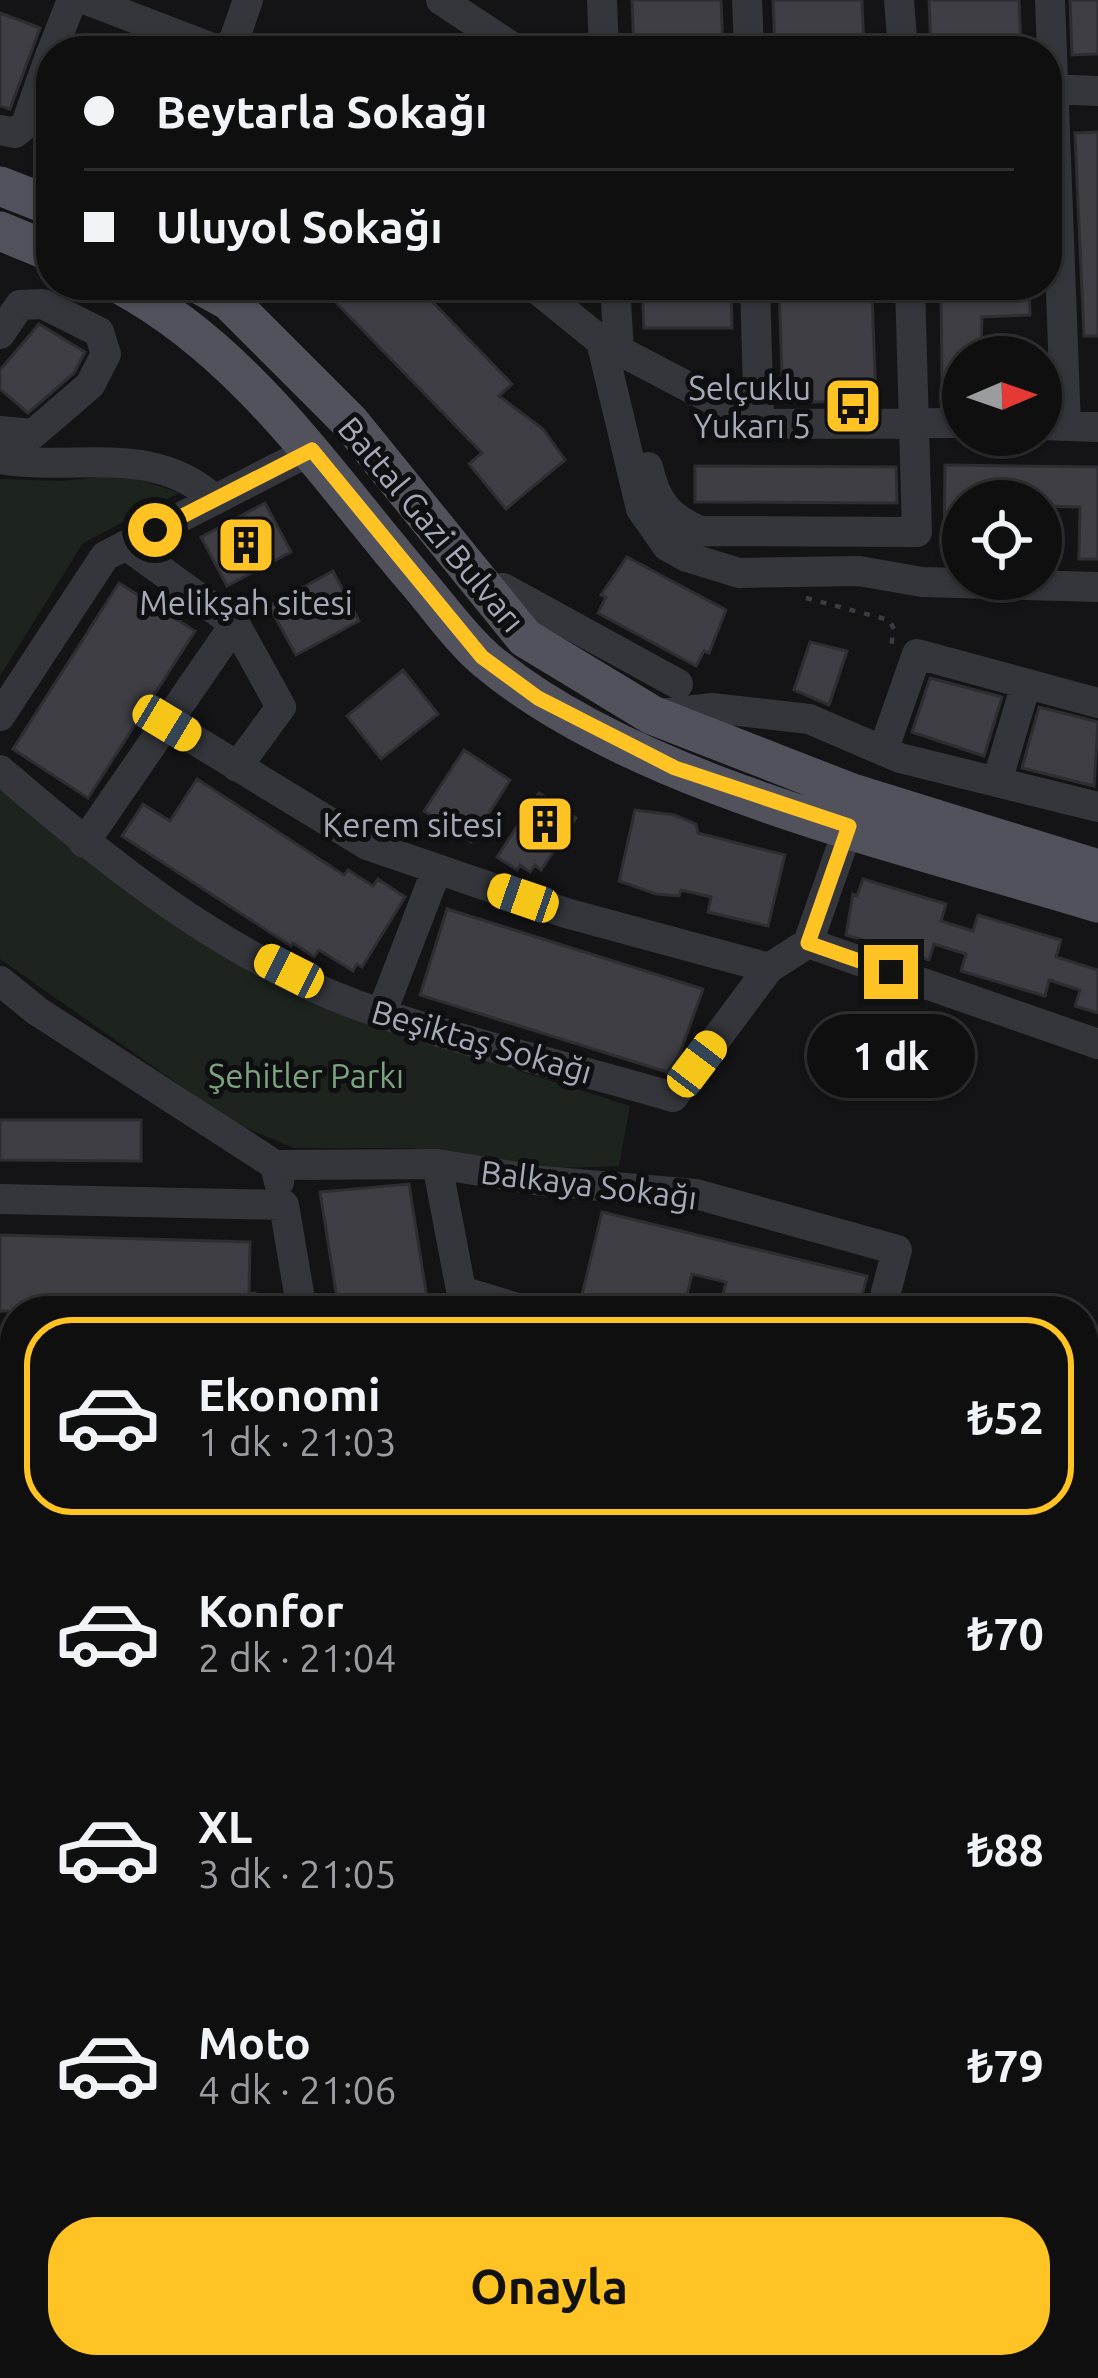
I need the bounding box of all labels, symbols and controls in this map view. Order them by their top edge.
text: Beytarla Sokağı [156,86,488,137]
text: Uluyol Sokağı [156,201,443,252]
north arrow [942,336,1062,456]
map controls [942,336,1062,600]
place label: Selçuklu Yukarı 5 [689,369,811,444]
bus stop icon: Selçuklu Yukarı 5 [822,375,884,437]
street label: Battal Gazi Bulvarı [332,409,532,639]
button: locate [942,480,1062,600]
route start [128,503,182,557]
building icon: Melikşah sitesi [215,514,277,576]
place label: Melikşah sitesi [139,584,353,621]
car [127,689,207,757]
building icon: Kerem sitesi [514,793,576,855]
place label: Kerem sitesi [323,806,503,843]
car [483,869,563,927]
car [249,939,329,1003]
route end [864,945,918,999]
street label: Beşiktaş Sokağı [368,992,596,1090]
callout: 1 dk [807,1014,975,1098]
car [661,1024,733,1104]
text: 1 dk [853,1034,929,1077]
park label: Şehitler Parkı [208,1057,404,1094]
street label: Balkaya Sokağı [479,1152,699,1216]
icon: car [54,1362,162,1470]
text: Ekonomi [198,1369,380,1420]
text: ₺52 [967,1392,1044,1443]
text: 1 dk · 21:03 [198,1420,396,1463]
icon: car [54,1578,162,1686]
text: Konfor [198,1585,344,1636]
text: ₺70 [967,1608,1044,1659]
text: 2 dk · 21:04 [198,1636,396,1679]
icon: car [54,1794,162,1902]
text: XL [198,1801,252,1852]
text: ₺88 [967,1824,1044,1875]
text: 3 dk · 21:05 [198,1852,396,1895]
icon: car [54,2010,162,2118]
text: Moto [198,2017,311,2068]
text: ₺79 [967,2040,1044,2091]
text: 4 dk · 21:06 [198,2068,396,2111]
button: Onayla [48,2217,1050,2355]

